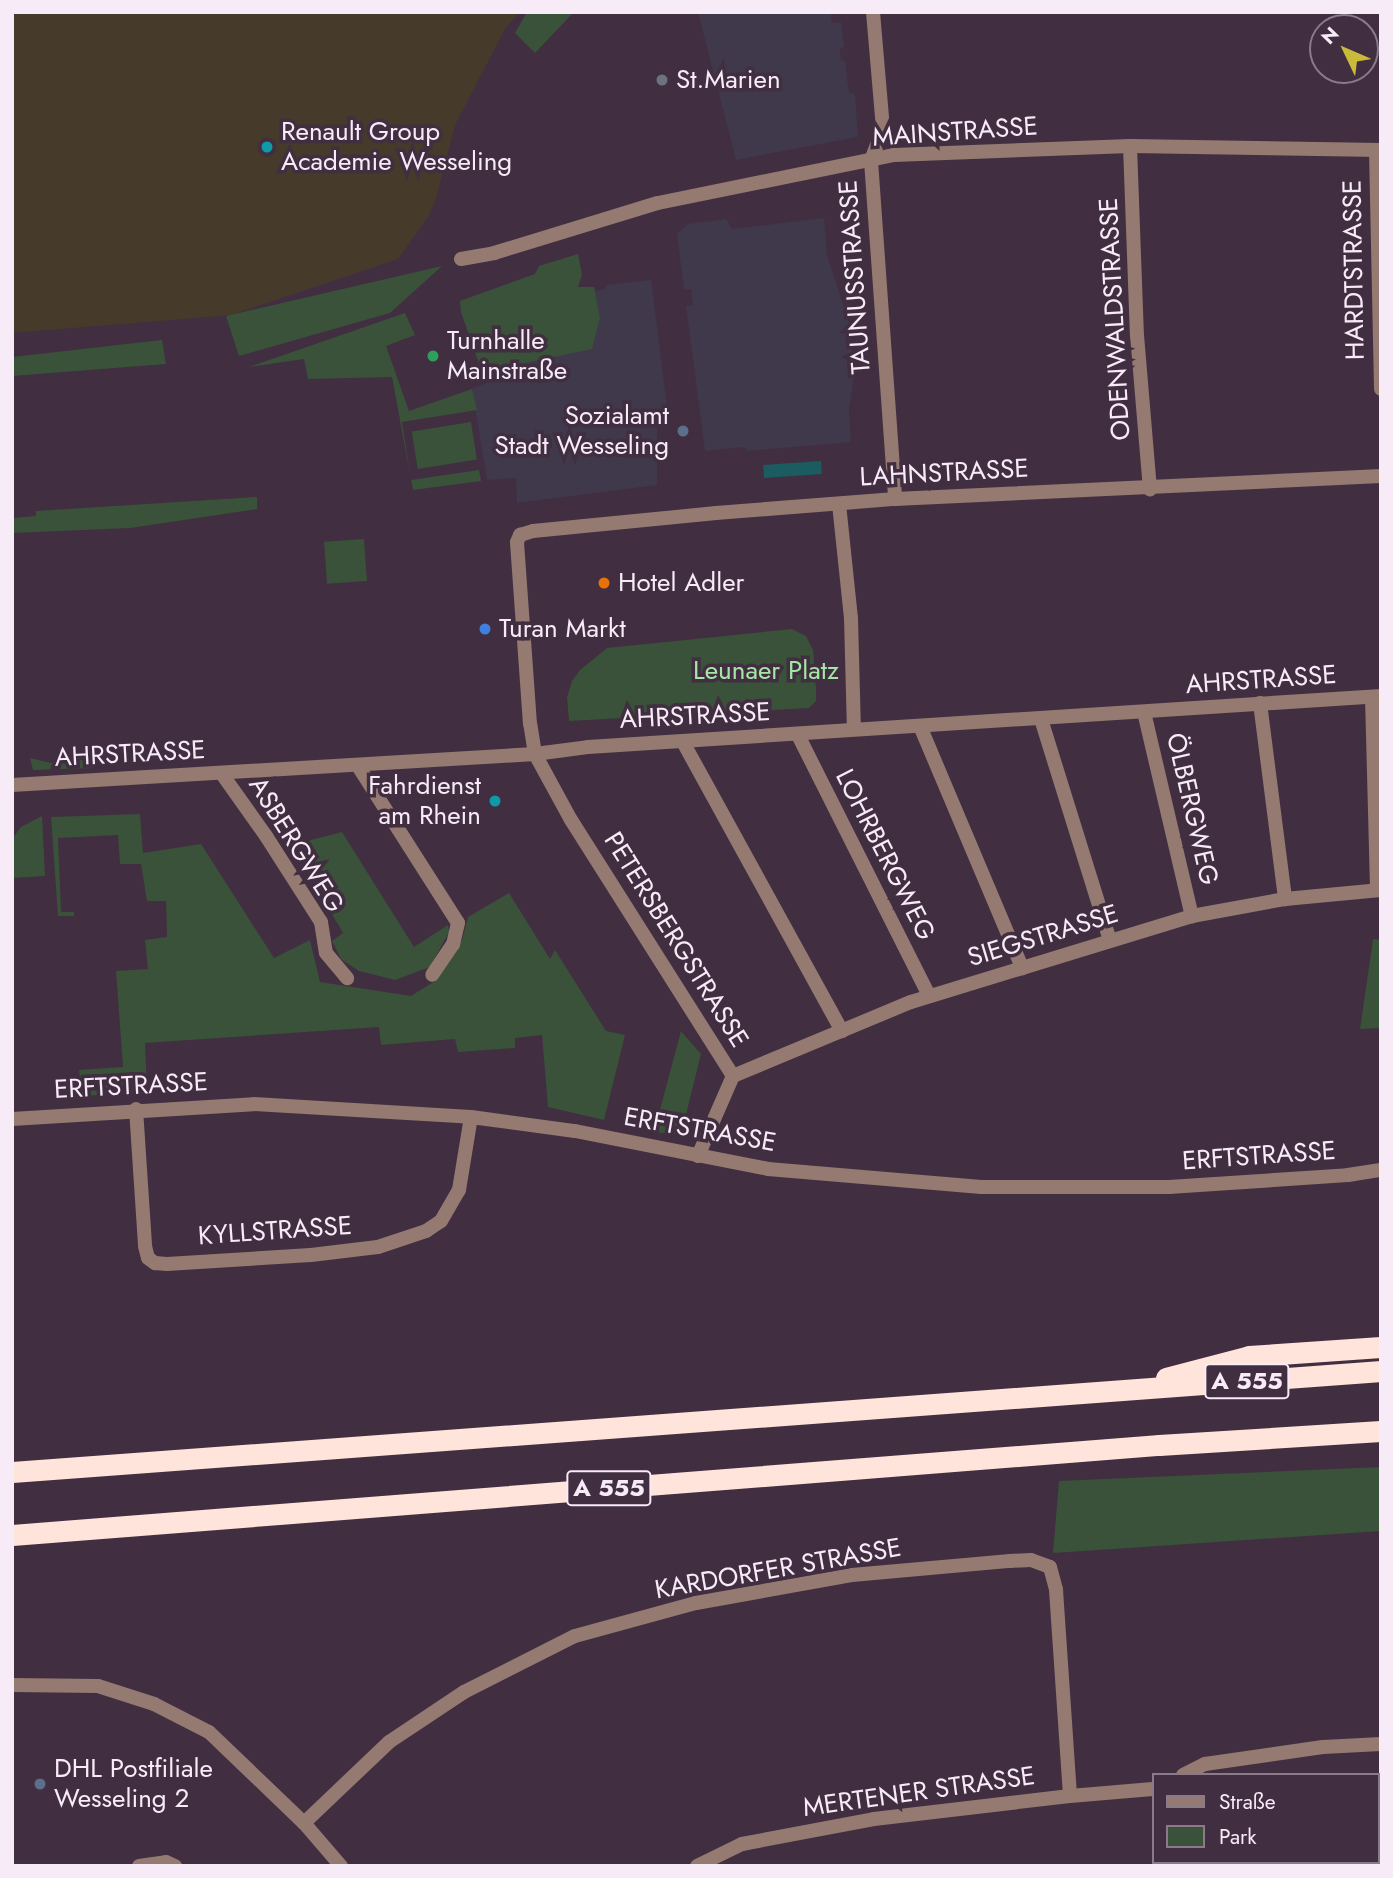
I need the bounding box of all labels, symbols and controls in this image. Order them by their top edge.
north arrow [1309,14,1379,84]
text: N [1315,21,1345,50]
place label: St.Marien [676,64,781,96]
marker: St.Marien [654,72,670,88]
street label: MAINSTRASSE [871,111,1039,153]
place label: Renault Group Academie Wesseling [281,116,512,178]
marker: Renault Group Academie Wesseling [259,139,275,155]
street label: TAUNUSSTRASSE [833,179,877,375]
street label: HARDTSTRASSE [1337,180,1371,360]
street label: ODENWALDSTRASSE [1093,197,1137,441]
place label: Turnhalle Mainstraße [447,325,567,386]
marker: Turnhalle Mainstraße [425,348,441,364]
place label: Sozialamt Stadt Wesseling [495,400,669,462]
marker: Sozialamt Stadt Wesseling [675,423,691,439]
street label: LAHNSTRASSE [859,453,1029,493]
place label: Hotel Adler [618,567,744,599]
marker: Hotel Adler [596,575,612,591]
place label: Turan Markt [499,613,626,645]
marker: Turan Markt [477,621,493,637]
park label: Leunaer Platz [693,655,839,687]
street label: AHRSTRASSE [1185,659,1337,701]
street label: AHRSTRASSE [619,696,771,736]
street label: ÖLBERGWEG [1159,730,1225,888]
street label: AHRSTRASSE [54,734,206,774]
street label: LOHRBERGWEG [829,764,941,946]
place label: Fahrdienst am Rhein [368,770,481,832]
street label: ASBERGWEG [242,771,350,919]
marker: Fahrdienst am Rhein [487,793,503,809]
street label: PETERSBERGSTRASSE [597,827,755,1053]
street label: SIEGSTRASSE [964,898,1122,974]
street label: ERFTSTRASSE [53,1066,209,1106]
street label: ERFTSTRASSE [621,1101,779,1159]
street label: ERFTSTRASSE [1181,1135,1337,1177]
street label: KYLLSTRASSE [197,1210,353,1252]
road number: A 555 [1203,1360,1291,1401]
road number: A 555 [565,1468,653,1508]
street label: KARDORFER STRASSE [652,1532,904,1606]
place label: DHL Postfiliale Wesseling 2 [54,1753,213,1814]
street label: MERTENER STRASSE [801,1760,1037,1824]
legend [1152,1773,1379,1864]
marker: DHL Postfiliale Wesseling 2 [32,1776,48,1792]
text: Straße [1219,1787,1276,1817]
text: Park [1219,1822,1256,1852]

